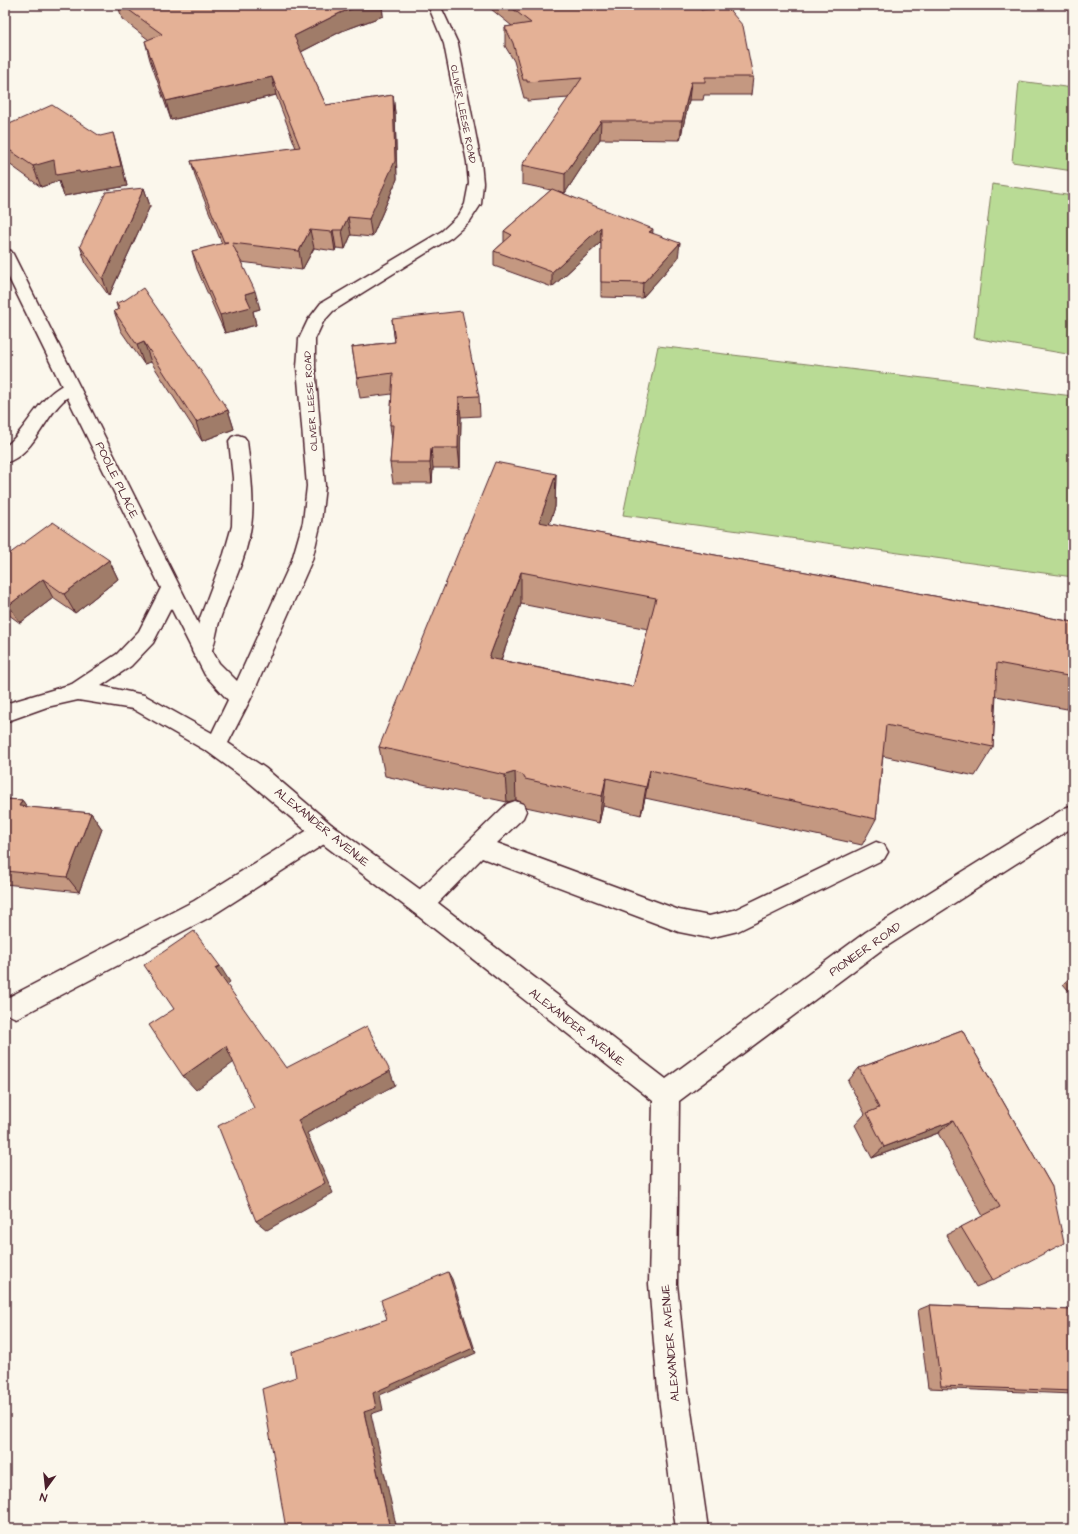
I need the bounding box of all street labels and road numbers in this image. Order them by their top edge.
street label: OLIVER LEESE ROAD [447,64,480,165]
street label: OLIVER LEESE ROAD [300,350,321,451]
street label: POOLE PLACE [91,439,142,521]
street label: ALEXANDER AVENUE [271,784,373,871]
street label: PIONEER ROAD [826,918,905,981]
street label: ALEXANDER AVENUE [525,985,628,1070]
street label: ALEXANDER AVENUE [657,1284,684,1402]

